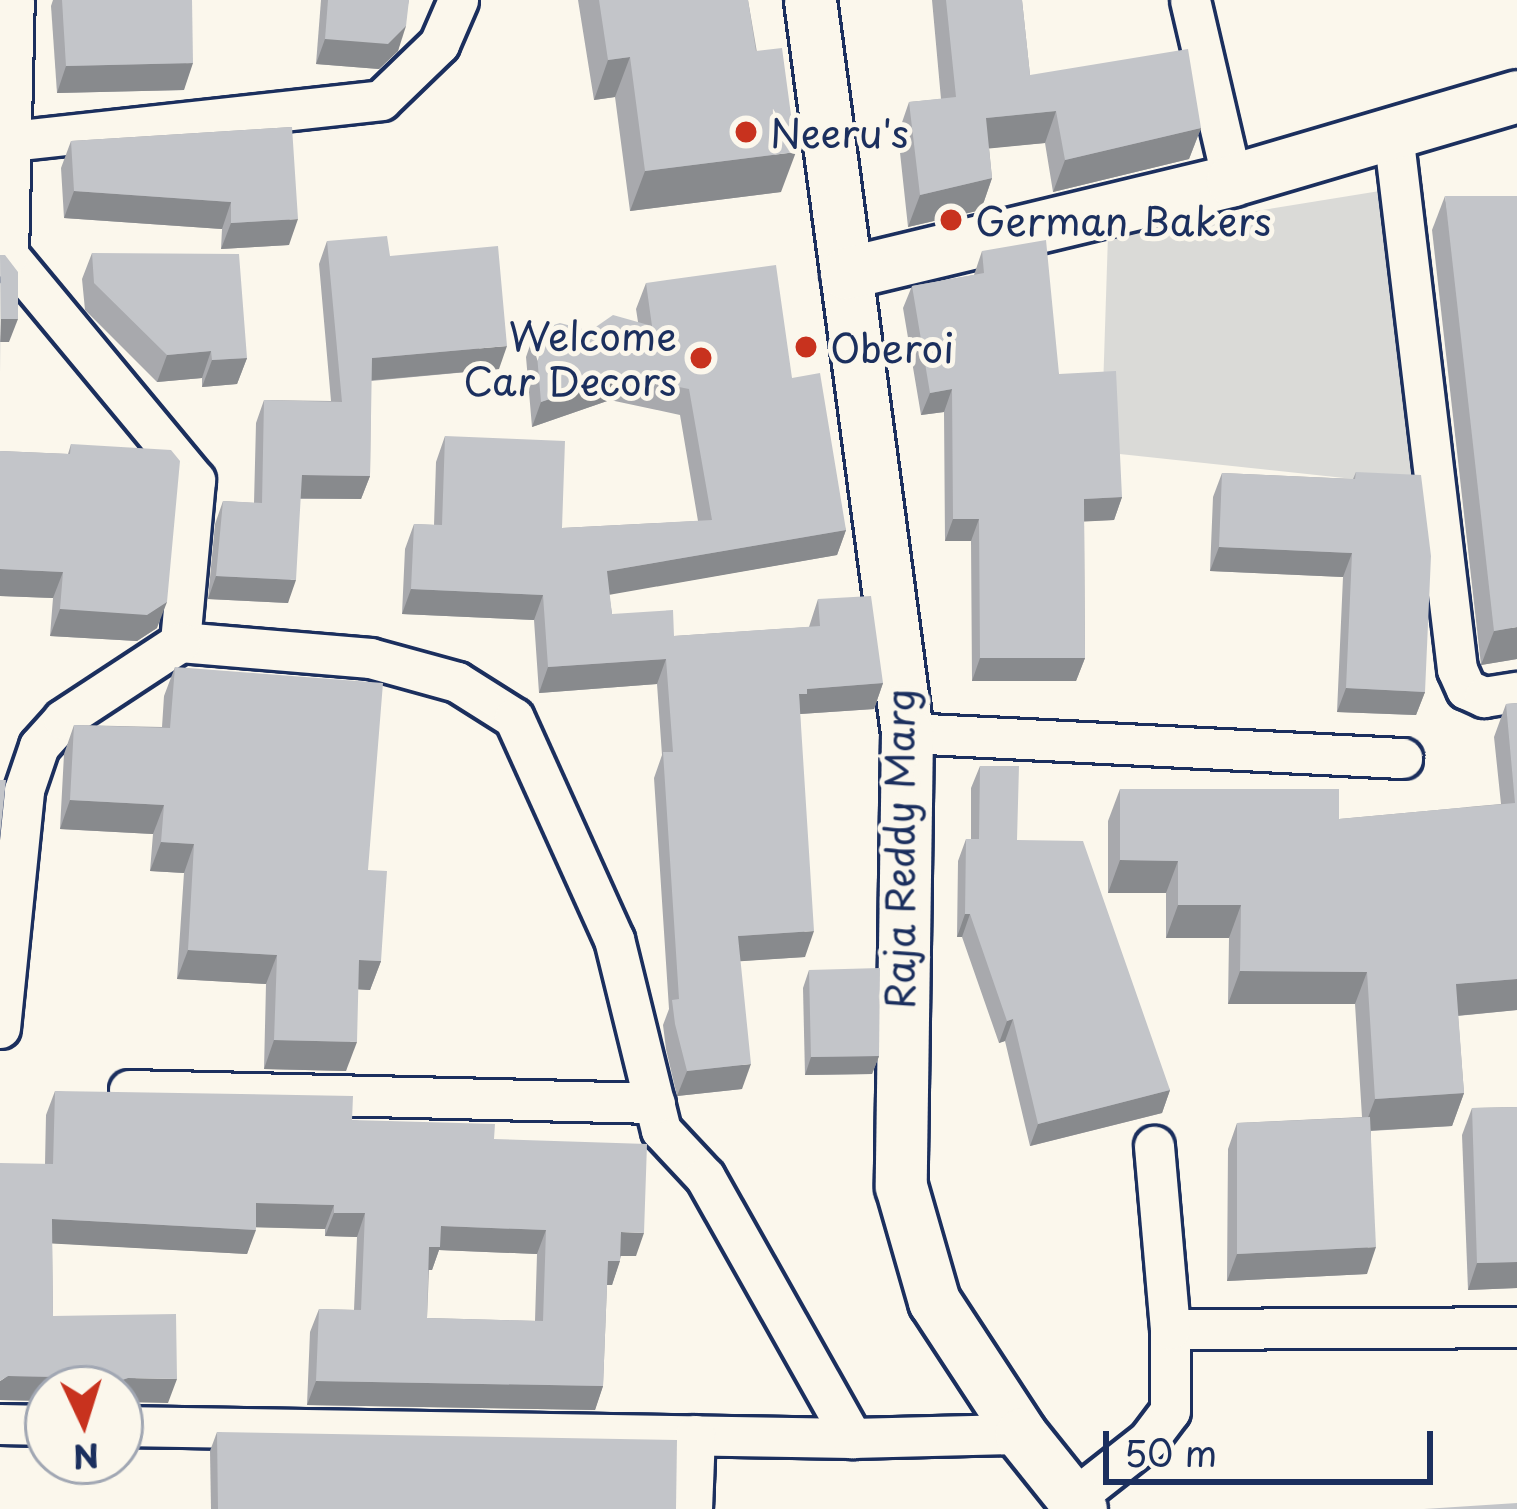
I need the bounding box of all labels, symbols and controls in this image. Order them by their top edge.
place label: Neeru's [770,109,909,155]
marker: Neeru's [733,119,759,145]
place label: German Bakers [975,197,1274,243]
marker: German Bakers [938,207,964,233]
place label: Welcome Car Decors [461,313,677,404]
place label: Oberoi [830,324,954,370]
marker: Oberoi [793,334,819,360]
marker: Welcome Car Decors [688,345,714,371]
street label: Raja Reddy Marg [876,687,922,1011]
north arrow [24,1365,144,1485]
scale bar [1109,1407,1439,1481]
text: 50 m [1124,1425,1217,1479]
text: N [72,1432,101,1484]

